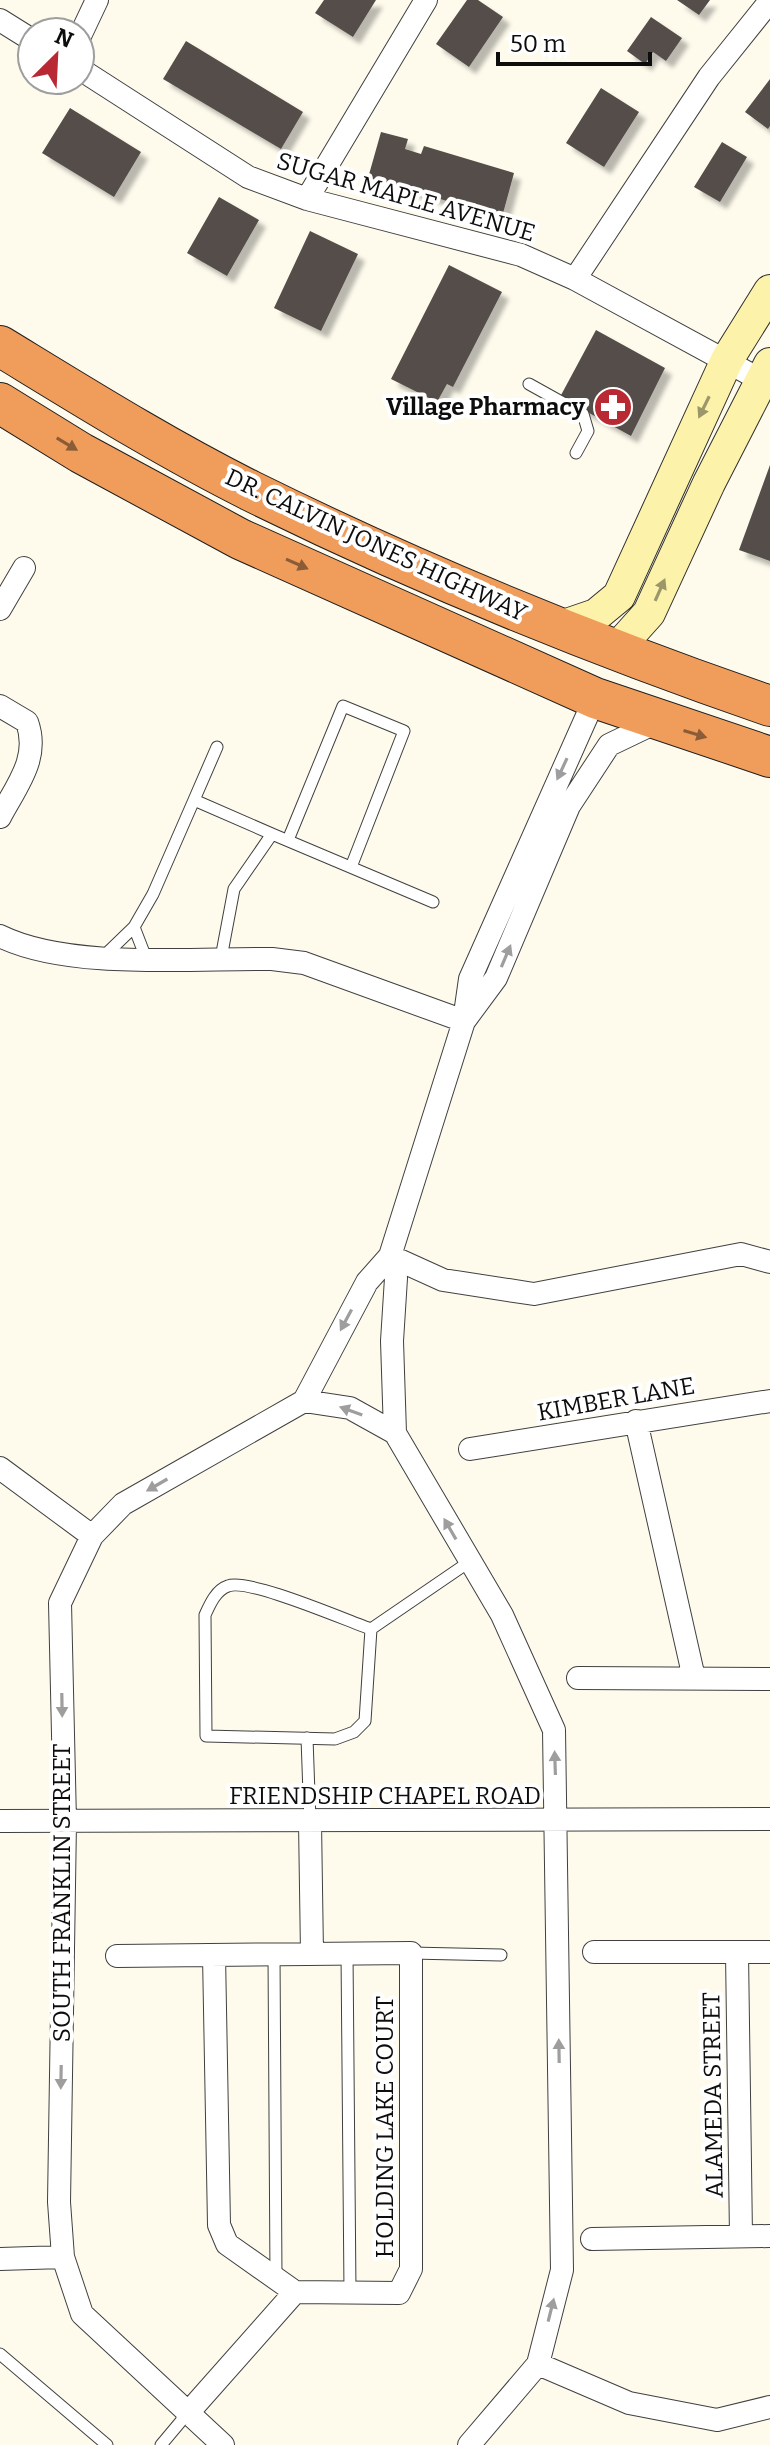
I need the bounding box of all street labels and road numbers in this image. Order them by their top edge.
street label: SUGAR MAPLE AVENUE [273,147,539,247]
street label: DR. CALVIN JONES HIGHWAY [221,463,532,627]
street label: KIMBER LANE [535,1371,697,1427]
street label: SOUTH FRANKLIN STREET [48,1744,76,2042]
street label: FRIENDSHIP CHAPEL ROAD [229,1782,541,1810]
street label: ALAMEDA STREET [697,1992,729,2198]
street label: HOLDING LAKE COURT [371,1996,399,2258]

